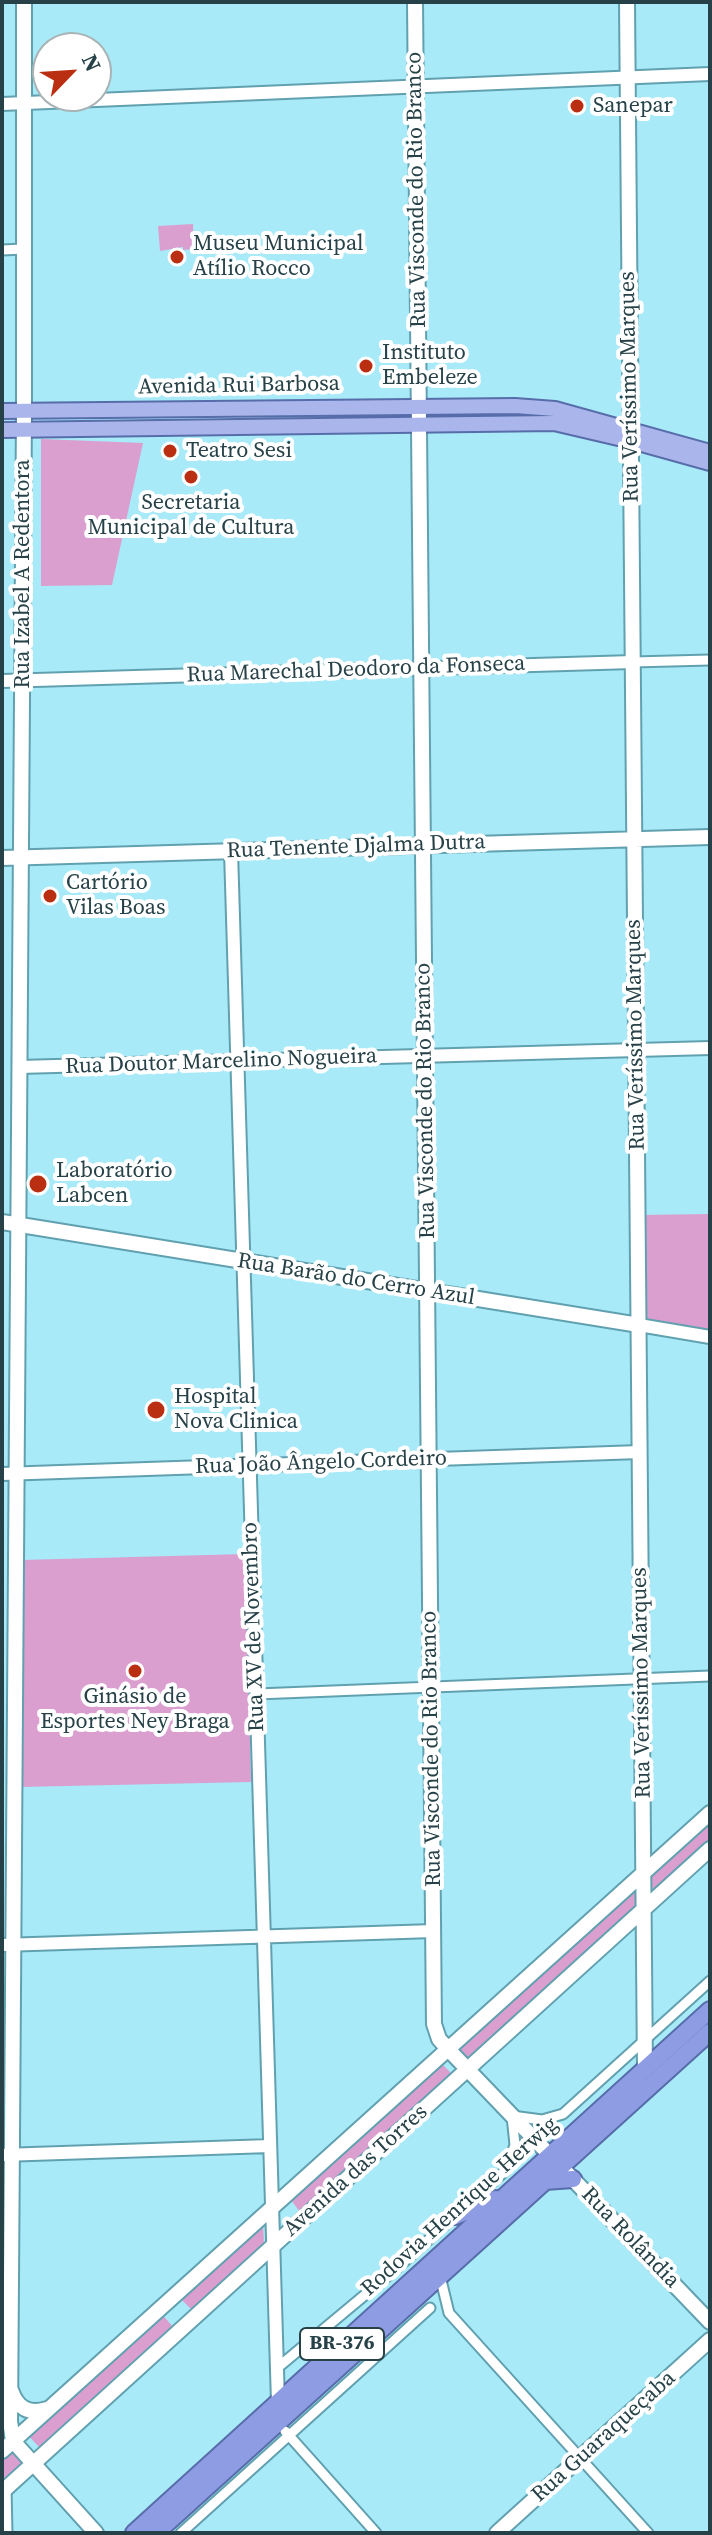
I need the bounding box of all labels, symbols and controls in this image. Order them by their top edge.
north arrow [32,32,112,112]
text: N [75,49,109,76]
street label: Rua Visconde do Rio Branco [401,52,433,328]
place label: Sanepar [593,93,673,119]
marker: Sanepar [568,97,586,115]
place label: Museu Municipal Atílio Rocco [193,231,364,282]
marker: Museu Municipal Atílio Rocco [168,248,186,266]
street label: Rua Veríssimo Marques [615,271,645,503]
place label: Instituto Embeleze [382,340,478,392]
marker: Instituto Embeleze [357,357,375,375]
street label: Avenida Rui Barbosa [138,371,340,401]
place label: Teatro Sesi [186,438,292,464]
marker: Teatro Sesi [161,442,179,460]
street label: Rua Izabel A Redentora [10,459,36,689]
marker: Secretaria Municipal de Cultura [182,468,200,486]
place label: Secretaria Municipal de Cultura [88,490,294,542]
street label: Rua Marechal Deodoro da Fonseca [186,651,526,689]
street label: Rua Tenente Djalma Dutra [226,829,486,865]
place label: Cartório Vilas Boas [66,870,166,922]
marker: Cartório Vilas Boas [41,887,59,905]
street label: Rua Veríssimo Marques [621,919,651,1151]
street label: Rua Visconde do Rio Branco [410,963,442,1239]
street label: Rua Doutor Marcelino Nogueira [65,1043,377,1081]
place label: Laboratório Labcen [56,1158,173,1210]
marker: Laboratório Labcen [27,1173,49,1195]
street label: Rua Barão do Cerro Azul [235,1248,477,1312]
place label: Hospital Nova Clinica [174,1384,298,1436]
marker: Hospital Nova Clinica [145,1399,167,1421]
street label: Rua João Ângelo Cordeiro [195,1445,447,1481]
street label: Rua XV de Novembro [237,1522,271,1732]
street label: Rua Veríssimo Marques [627,1567,657,1799]
street label: Rua Visconde do Rio Branco [416,1611,448,1887]
marker: Ginásio de Esportes Ney Braga [126,1662,144,1680]
place label: Ginásio de Esportes Ney Braga [40,1684,230,1736]
street label: Avenida das Torres [279,2099,433,2243]
street label: Rodovia Henrique Herwig [356,2112,564,2302]
street label: Rua Rolândia [575,2182,685,2294]
road number: BR-376 [300,2328,384,2360]
street label: Rua Guaraqueçaba [527,2366,681,2508]

